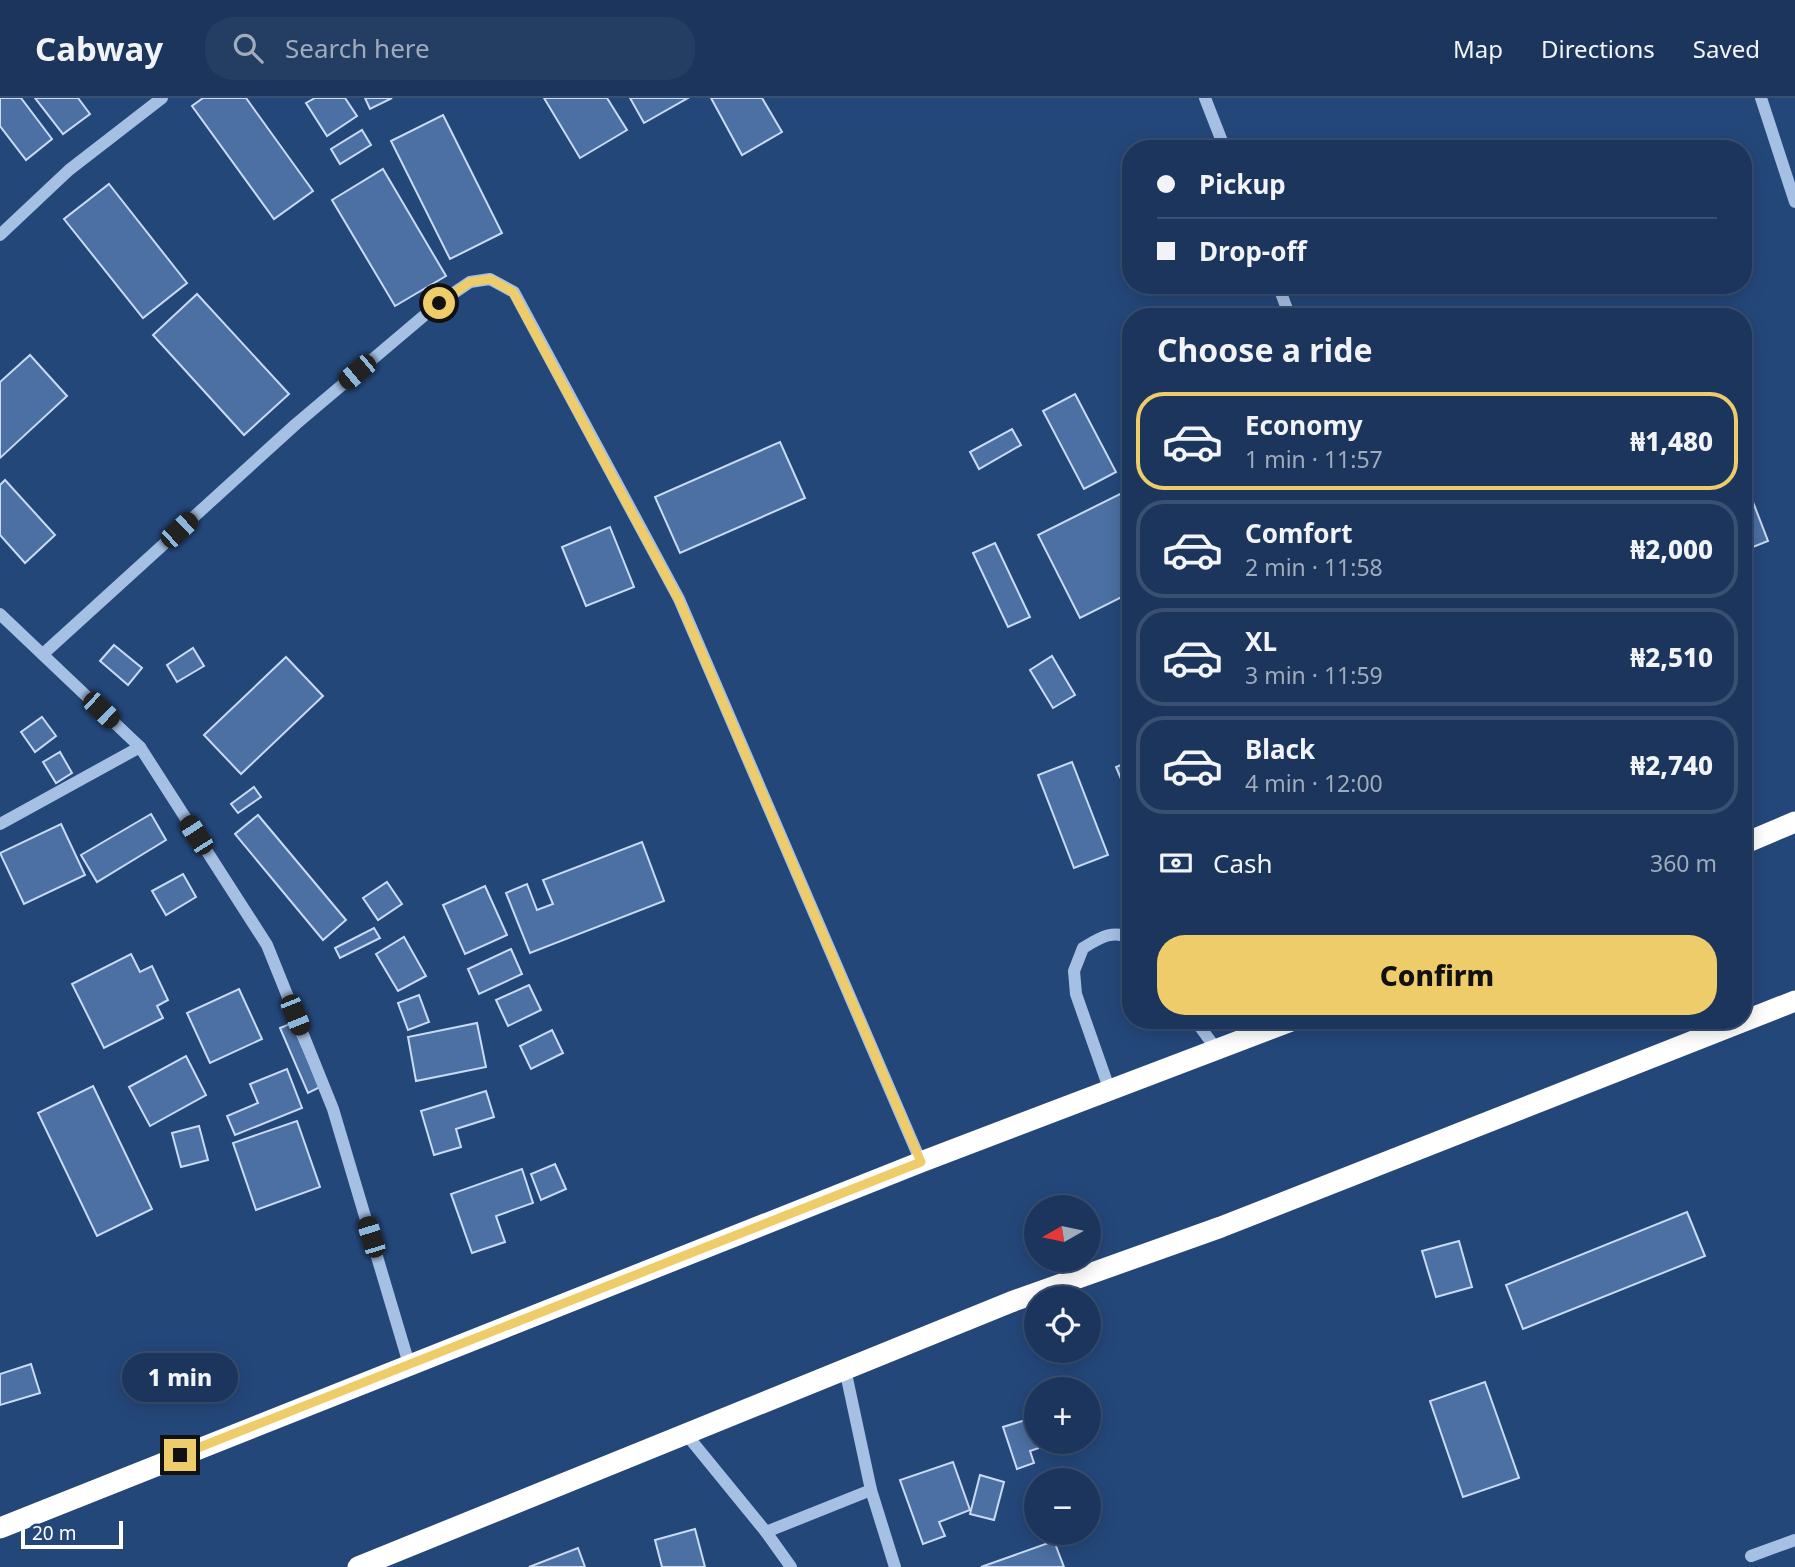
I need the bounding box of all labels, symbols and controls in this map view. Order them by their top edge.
search box [205,17,695,80]
text: Cabway [35,26,163,71]
icon: search [229,29,267,67]
text: Search here [285,30,430,66]
text: Map [1453,32,1503,65]
text: Directions [1541,32,1655,65]
text: Saved [1693,32,1760,65]
text: Pickup [1199,166,1286,202]
text: Drop-off [1199,233,1306,269]
route start [423,287,455,319]
text: Choose a ride [1157,328,1373,371]
car [335,350,380,394]
text: Economy [1245,407,1363,443]
icon: car [1161,410,1224,473]
text: ₦1,480 [1630,423,1713,459]
text: 1 min · 11:57 [1245,443,1383,475]
car [157,508,202,552]
text: Comfort [1245,515,1353,551]
icon: car [1161,518,1224,581]
text: ₦2,000 [1630,531,1713,567]
text: 2 min · 11:58 [1245,551,1383,583]
text: XL [1245,623,1277,659]
icon: car [1161,626,1224,689]
text: ₦2,510 [1630,639,1713,675]
text: 3 min · 11:59 [1245,659,1383,691]
car [79,688,124,732]
text: Black [1245,731,1315,767]
icon: car [1161,734,1224,797]
text: ₦2,740 [1630,747,1713,783]
text: 4 min · 12:00 [1245,767,1383,799]
car [176,812,217,858]
icon: cash [1157,844,1195,882]
text: Cash [1213,845,1273,881]
text: 360 m [1650,847,1717,879]
button: Confirm [1157,935,1717,1015]
car [278,992,313,1038]
north arrow [1024,1195,1101,1272]
map controls [1024,1195,1101,1545]
car [355,1214,388,1260]
button: locate [1024,1286,1101,1363]
callout: 1 min [122,1354,238,1402]
text: 1 min [148,1361,212,1393]
button: + [1024,1377,1101,1454]
route end [164,1439,196,1471]
button: − [1024,1468,1101,1545]
scale bar [21,1518,122,1550]
text: 20 m [32,1520,76,1546]

